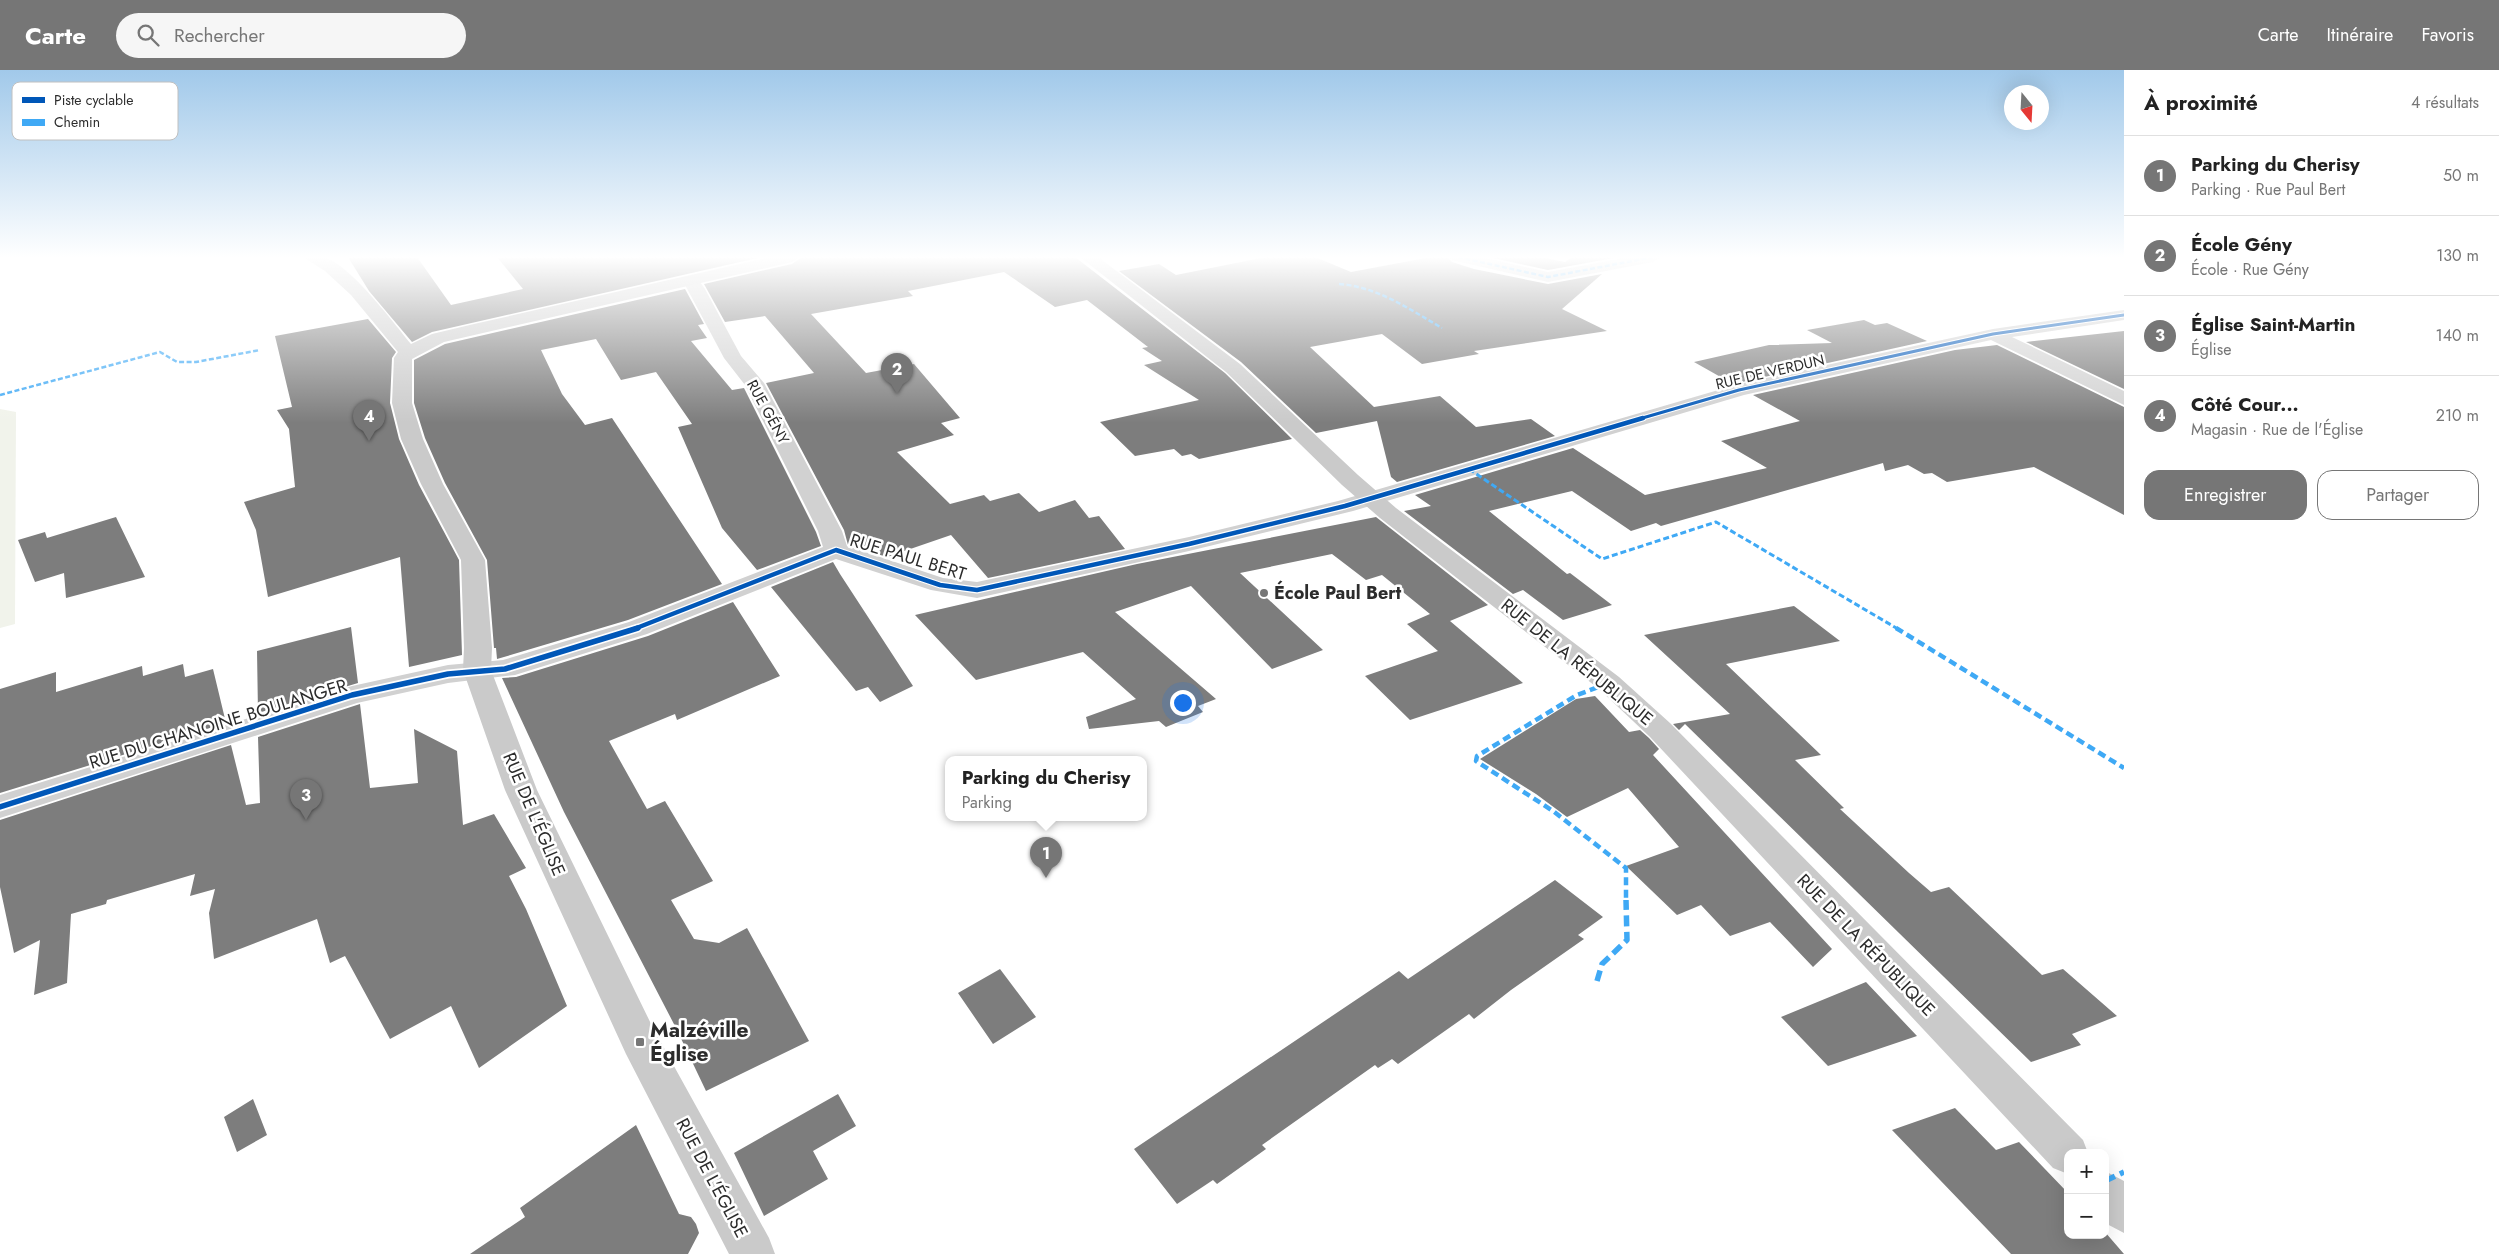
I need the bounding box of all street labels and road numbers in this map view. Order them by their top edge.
street label: RUE DE VERDUN [1713,349,1827,395]
street label: RUE GÉNY [741,376,795,449]
street label: RUE PAUL BERT [847,527,970,587]
street label: RUE DE LA RÉPUBLIQUE [1495,592,1659,732]
street label: RUE DU CHANOINE BOULANGER [86,672,350,776]
street label: RUE DE L'ÉGLISE [496,748,572,880]
street label: RUE DE LA RÉPUBLIQUE [1791,868,1941,1022]
street label: RUE DE L'ÉGLISE [670,1114,754,1242]

